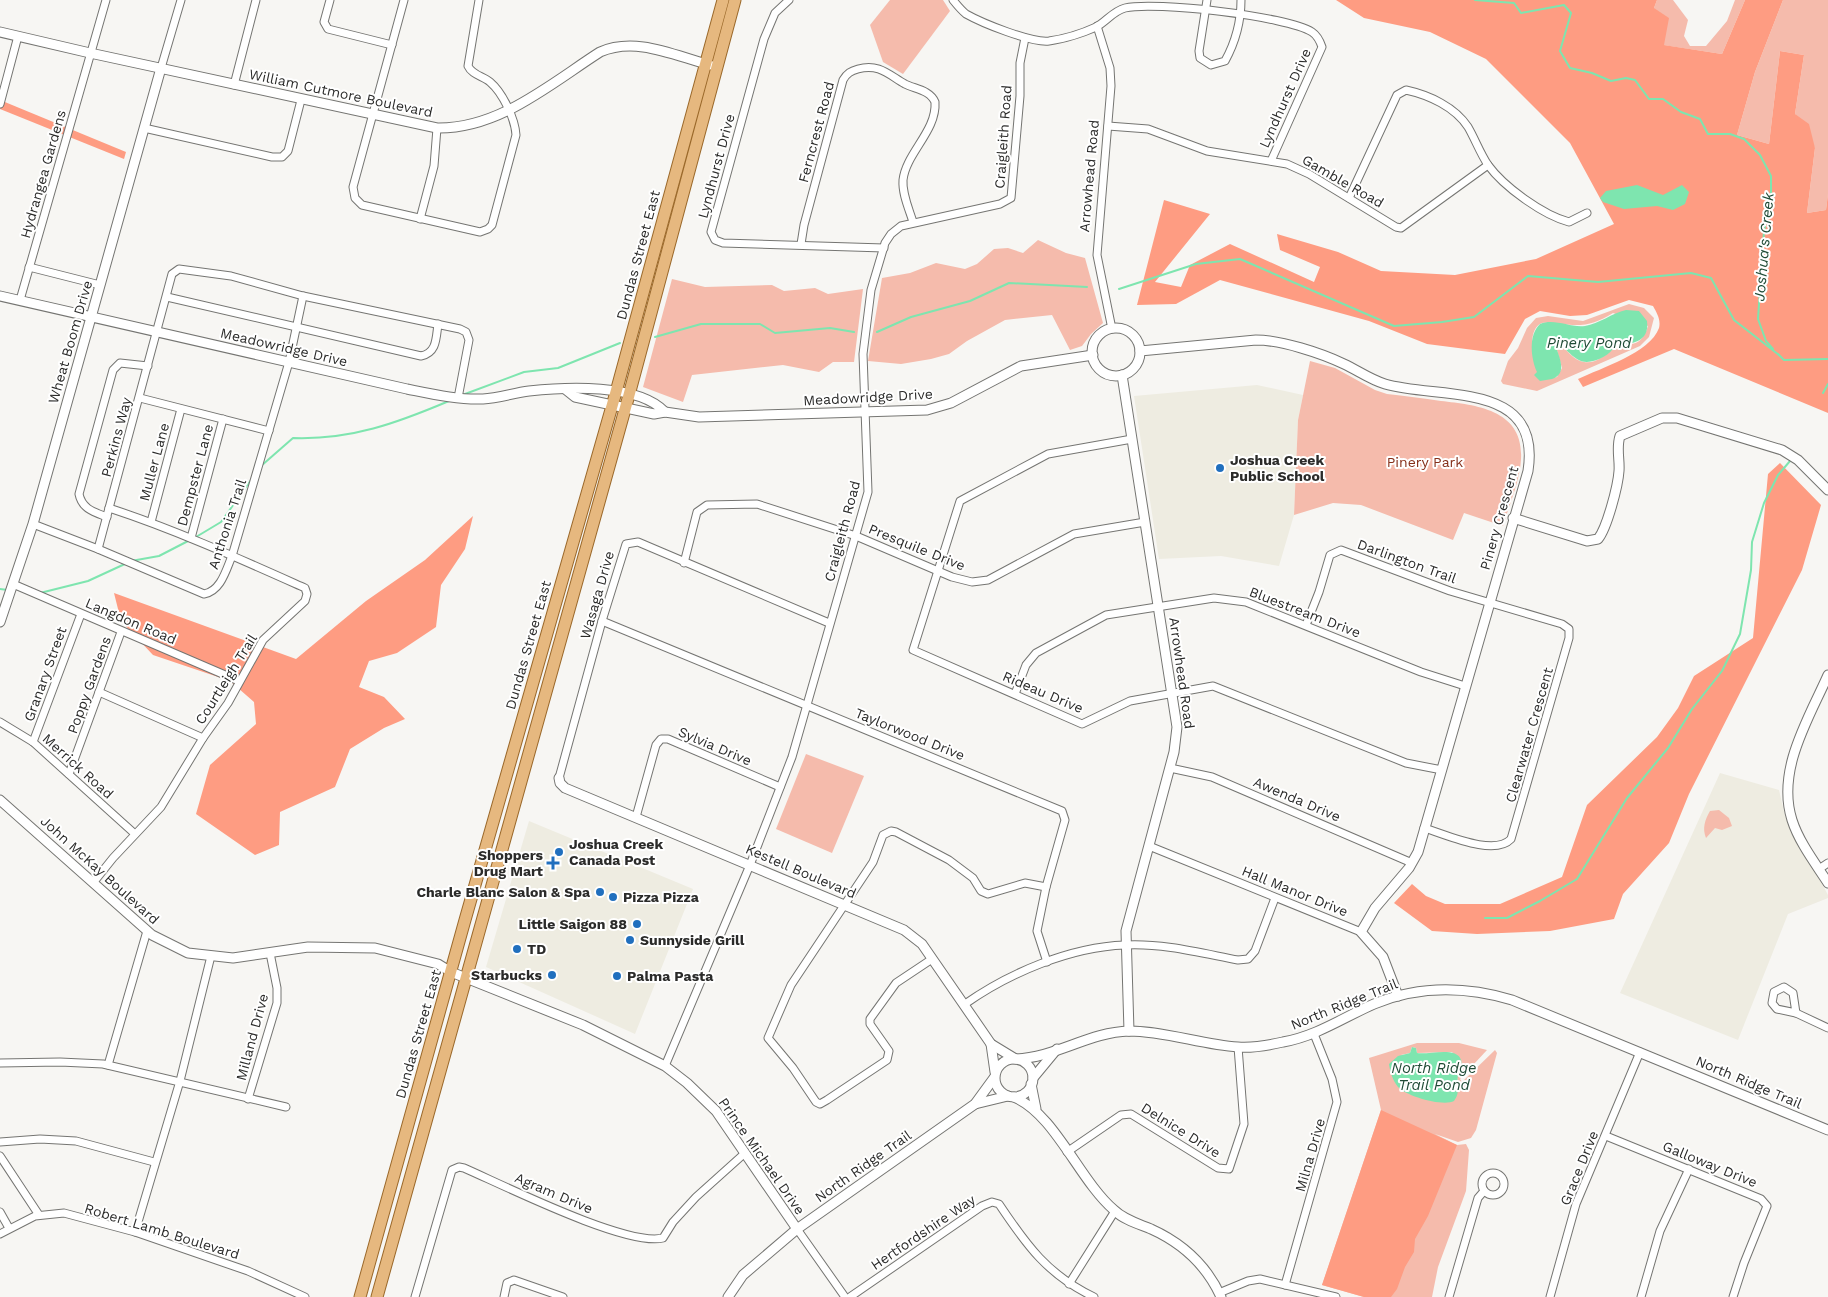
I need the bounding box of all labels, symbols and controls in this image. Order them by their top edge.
street label: Lyndhurst Drive [1256,46,1314,150]
street label: William Cutmore Boulevard [248,66,434,120]
street label: Ferncrest Road [795,80,837,184]
street label: Craigleith Road [991,85,1015,189]
street label: Hydrangea Gardens [17,108,69,240]
street label: Lyndhurst Drive [694,112,738,220]
street label: Arrowhead Road [1076,119,1102,233]
street label: Gamble Road [1299,151,1387,211]
street label: Dundas Street East [613,188,663,321]
water label: Joshua's Creek [1750,191,1778,302]
street label: Wheat Boom Drive [45,279,95,405]
street label: Meadowridge Drive [219,325,349,369]
water label: Pinery Pond [1547,334,1632,352]
street label: Meadowridge Drive [803,386,933,408]
street label: Perkins Way [98,395,135,479]
street label: Muller Lane [136,421,172,503]
street label: Dempster Lane [174,422,216,528]
place label: Joshua Creek Public School [1230,452,1325,484]
park label: Pinery Park [1387,454,1463,470]
marker: Joshua Creek Public School [1214,462,1226,474]
street label: Pinery Crescent [1477,464,1522,572]
street label: Anthonia Trail [205,476,249,571]
street label: Craigleith Road [821,479,863,583]
street label: Presquile Drive [866,520,968,574]
street label: Darlington Trail [1355,536,1459,587]
street label: Wasaga Drive [577,549,617,641]
street label: Dundas Street East [502,579,554,711]
street label: Bluestream Drive [1247,583,1363,641]
street label: Langdon Road [83,595,179,647]
street label: Arrowhead Road [1166,616,1198,730]
street label: Granary Street [20,624,70,724]
street label: Courtleigh Trail [192,630,261,727]
street label: Poppy Gardens [64,634,114,736]
street label: Clearwater Crescent [1502,665,1556,804]
street label: Rideau Drive [1000,668,1086,716]
street label: Taylorwood Drive [853,705,967,763]
street label: Sylvia Drive [676,723,754,769]
street label: Merrick Road [39,730,117,802]
street label: Awenda Drive [1251,773,1343,825]
street label: John McKay Boulevard [38,813,162,927]
place label: Joshua Creek Canada Post [569,836,663,868]
street label: Kestell Boulevard [743,840,859,902]
marker: Joshua Creek Canada Post [553,846,565,858]
place label: Shoppers Drug Mart [474,847,544,879]
marker: Shoppers Drug Mart [547,857,559,869]
street label: Hall Manor Drive [1240,862,1350,920]
place label: Charle Blanc Salon & Spa [416,884,591,900]
marker: Charle Blanc Salon & Spa [594,886,606,898]
place label: Pizza Pizza [623,889,700,905]
marker: Pizza Pizza [607,891,619,903]
place label: Little Saigon 88 [518,916,627,932]
marker: Little Saigon 88 [631,918,643,930]
place label: Sunnyside Grill [640,932,745,948]
marker: Sunnyside Grill [624,934,636,946]
place label: TD [527,941,546,957]
marker: TD [511,943,523,955]
place label: Starbucks [471,967,543,983]
street label: Dundas Street East [392,968,444,1100]
place label: Palma Pasta [627,968,714,984]
marker: Starbucks [546,969,558,981]
marker: Palma Pasta [611,970,623,982]
street label: North Ridge Trail [1288,975,1400,1033]
street label: Milland Drive [233,992,271,1082]
street label: North Ridge Trail [1694,1052,1805,1112]
water label: North Ridge Trail Pond [1391,1059,1477,1094]
street label: Prince Michael Drive [716,1095,808,1217]
street label: Delnice Drive [1138,1099,1224,1161]
street label: Milna Drive [1292,1116,1328,1194]
street label: North Ridge Trail [812,1126,915,1205]
street label: Grace Drive [1557,1128,1601,1208]
street label: Galloway Drive [1660,1138,1760,1190]
street label: Agram Drive [513,1169,595,1217]
street label: Hertfordshire Way [868,1191,979,1273]
street label: Robert Lamb Boulevard [83,1200,241,1262]

